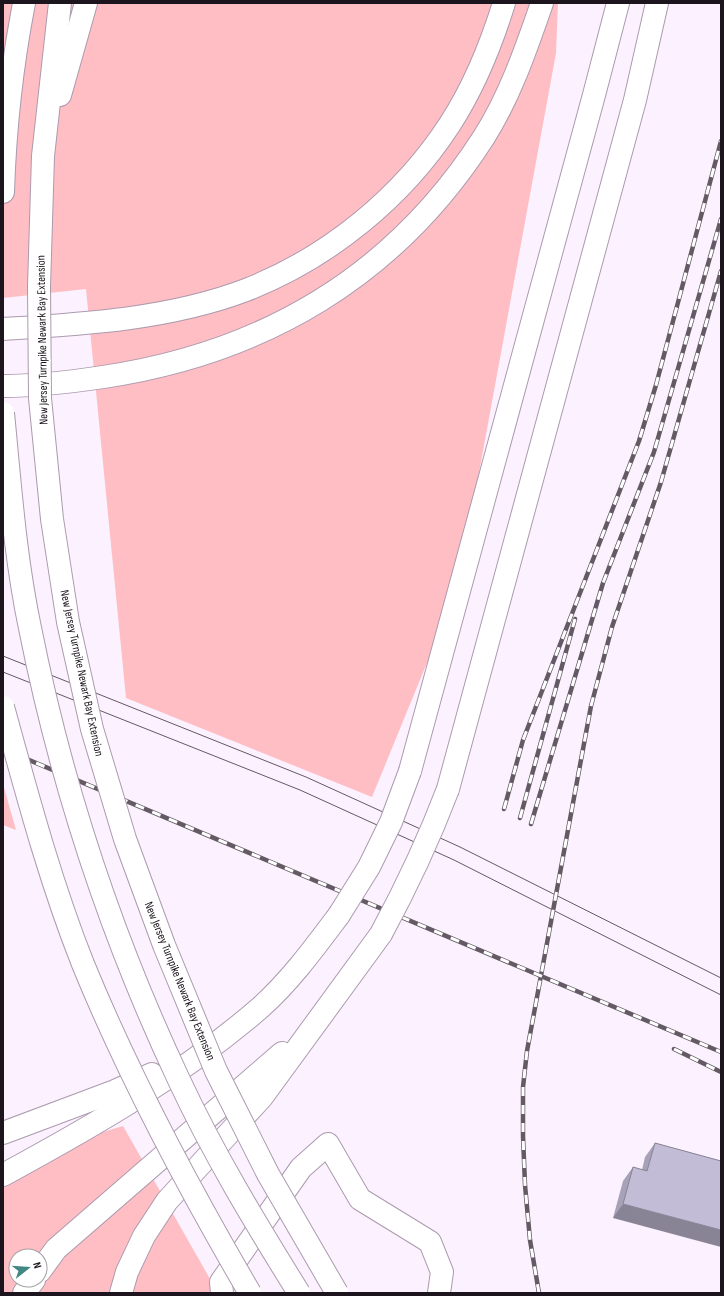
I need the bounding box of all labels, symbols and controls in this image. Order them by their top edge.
street label: New Jersey Turnpike Newark Bay Extension [34,255,51,425]
street label: New Jersey Turnpike Newark Bay Extension [57,589,106,758]
street label: New Jersey Turnpike Newark Bay Extension [141,900,218,1063]
north arrow [8,1248,48,1288]
text: N [30,1261,44,1270]

